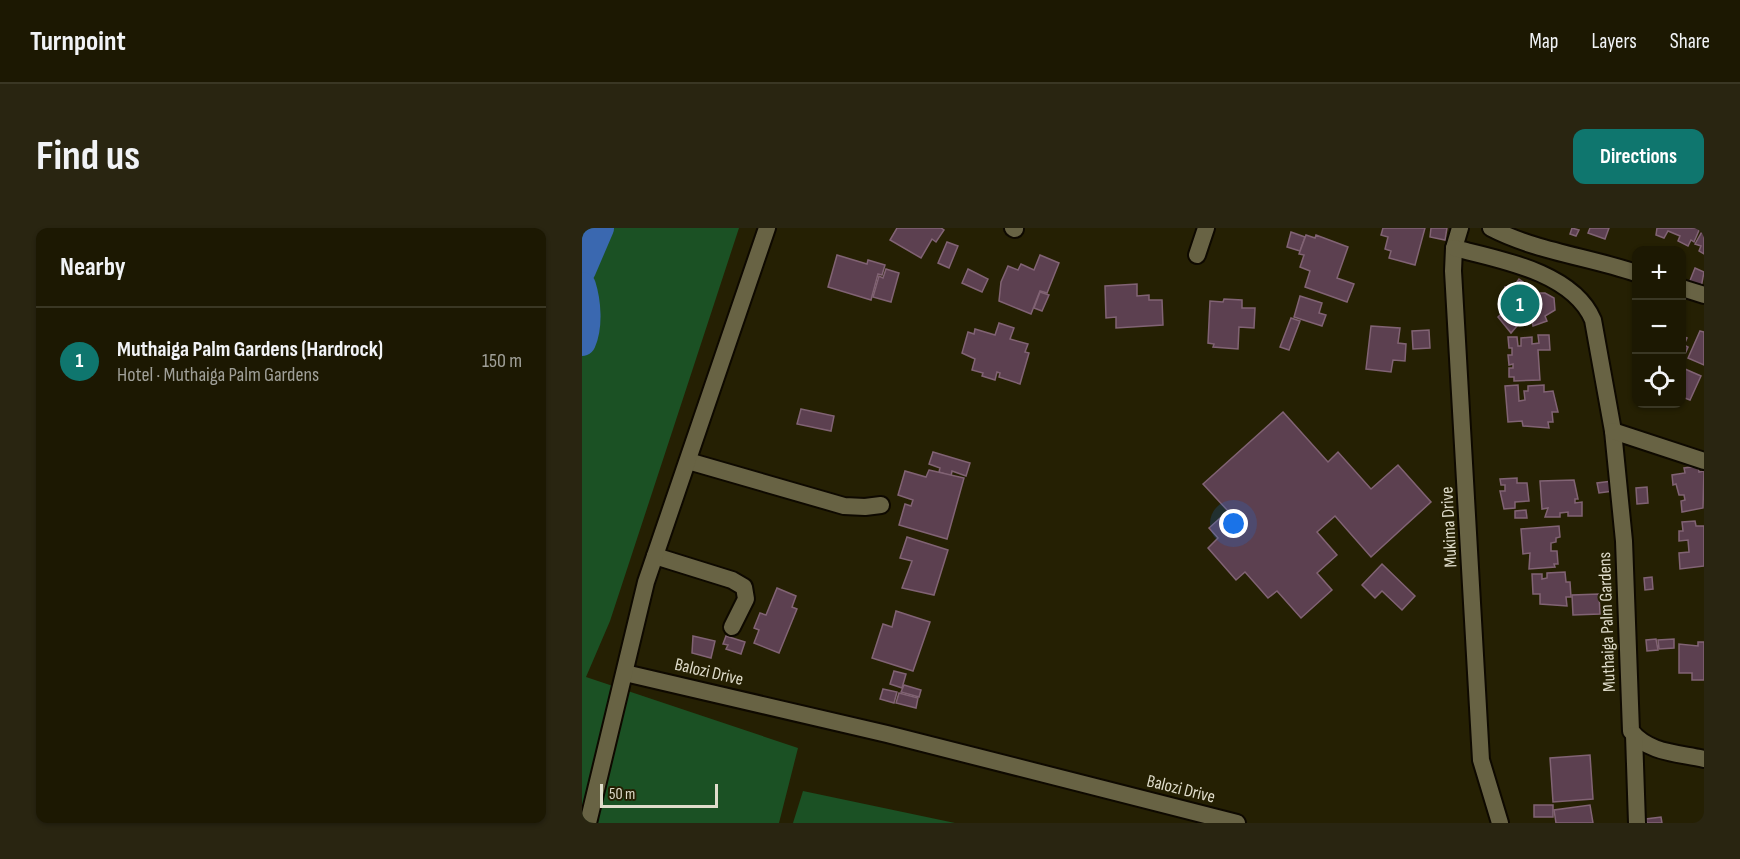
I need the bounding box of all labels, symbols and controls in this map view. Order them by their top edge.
text: Turnpoint [30,25,126,58]
text: Map [1529,29,1558,54]
text: Layers [1591,29,1637,54]
text: Share [1670,29,1710,54]
button: Directions [1573,129,1704,184]
text: Find us [36,131,140,182]
map controls [1632,246,1686,408]
button: + [1632,246,1686,300]
text: Nearby [60,252,126,283]
pin: 1 [1500,282,1540,326]
button: − [1632,300,1686,354]
text: Muthaiga Palm Gardens (Hardrock) [117,336,383,363]
text: 1 [76,349,83,373]
text: 150 m [482,349,522,373]
button: locate [1632,354,1686,408]
text: Hotel · Muthaiga Palm Gardens [117,363,319,387]
street label: Mukima Drive [1436,486,1462,568]
your location [1219,509,1248,538]
street label: Muthaiga Palm Gardens [1594,552,1620,692]
street label: Balozi Drive [673,654,745,690]
street label: Balozi Drive [1145,770,1217,808]
scale bar [600,781,718,808]
text: 50 m [609,785,635,804]

